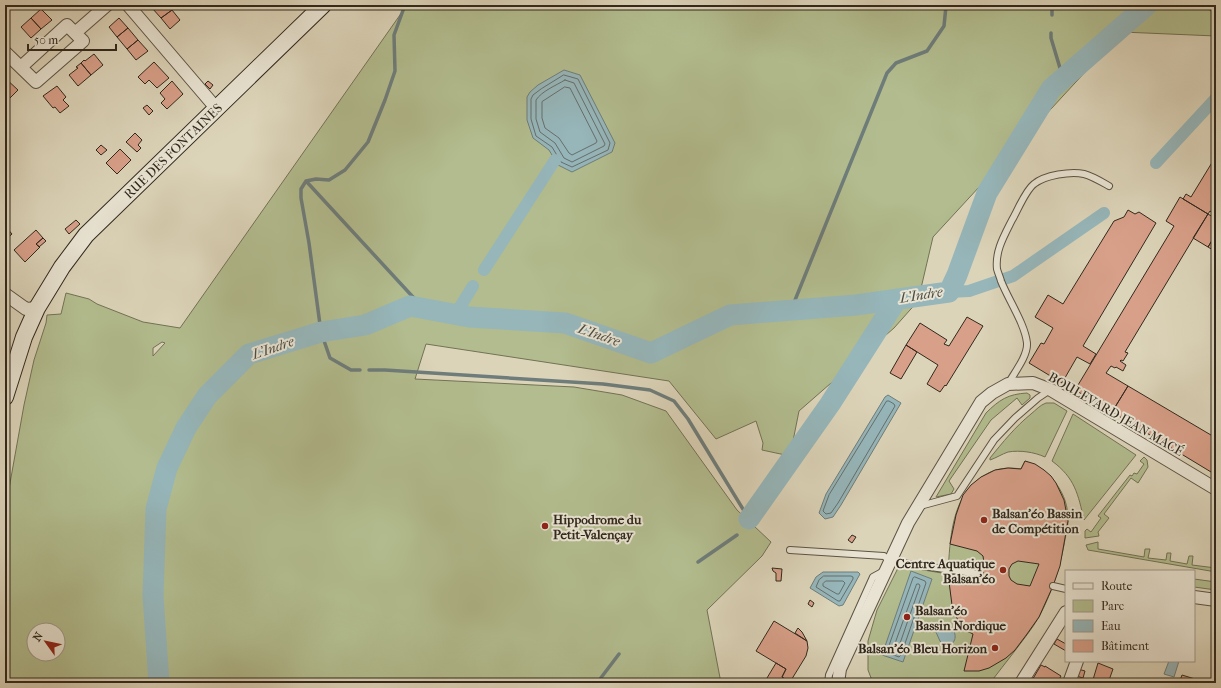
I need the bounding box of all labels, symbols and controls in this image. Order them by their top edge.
scale bar [28,26,116,52]
text: 50 m [34,33,58,47]
street label: RUE DES FONTAINES [121,100,225,202]
water label: L'Indre [897,283,944,307]
water label: L'Indre [575,320,623,350]
water label: L'Indre [249,333,297,363]
street label: BOULEVARD JEAN MACÉ [1046,369,1186,459]
place label: Balsan'éo Bassin de Compétition [992,506,1083,537]
place label: Hippodrome du Petit-Valençay [553,512,642,543]
marker: Balsan'éo Bassin de Compétition [979,515,989,525]
marker: Hippodrome du Petit-Valençay [540,521,550,531]
place label: Centre Aquatique Balsan'éo [896,556,996,586]
marker: Centre Aquatique Balsan'éo [998,565,1008,575]
legend [1065,570,1195,662]
text: Route [1101,579,1133,593]
text: Parc [1101,599,1124,613]
place label: Balsan'éo Bassin Nordique [915,603,1007,634]
marker: Balsan'éo Bassin Nordique [902,612,912,622]
text: Eau [1101,619,1121,633]
north arrow [26,622,66,662]
text: N [30,629,46,644]
text: Bâtiment [1101,639,1150,653]
place label: Balsan'éo Bleu Horizon [858,641,987,656]
marker: Balsan'éo Bleu Horizon [990,643,1000,653]

